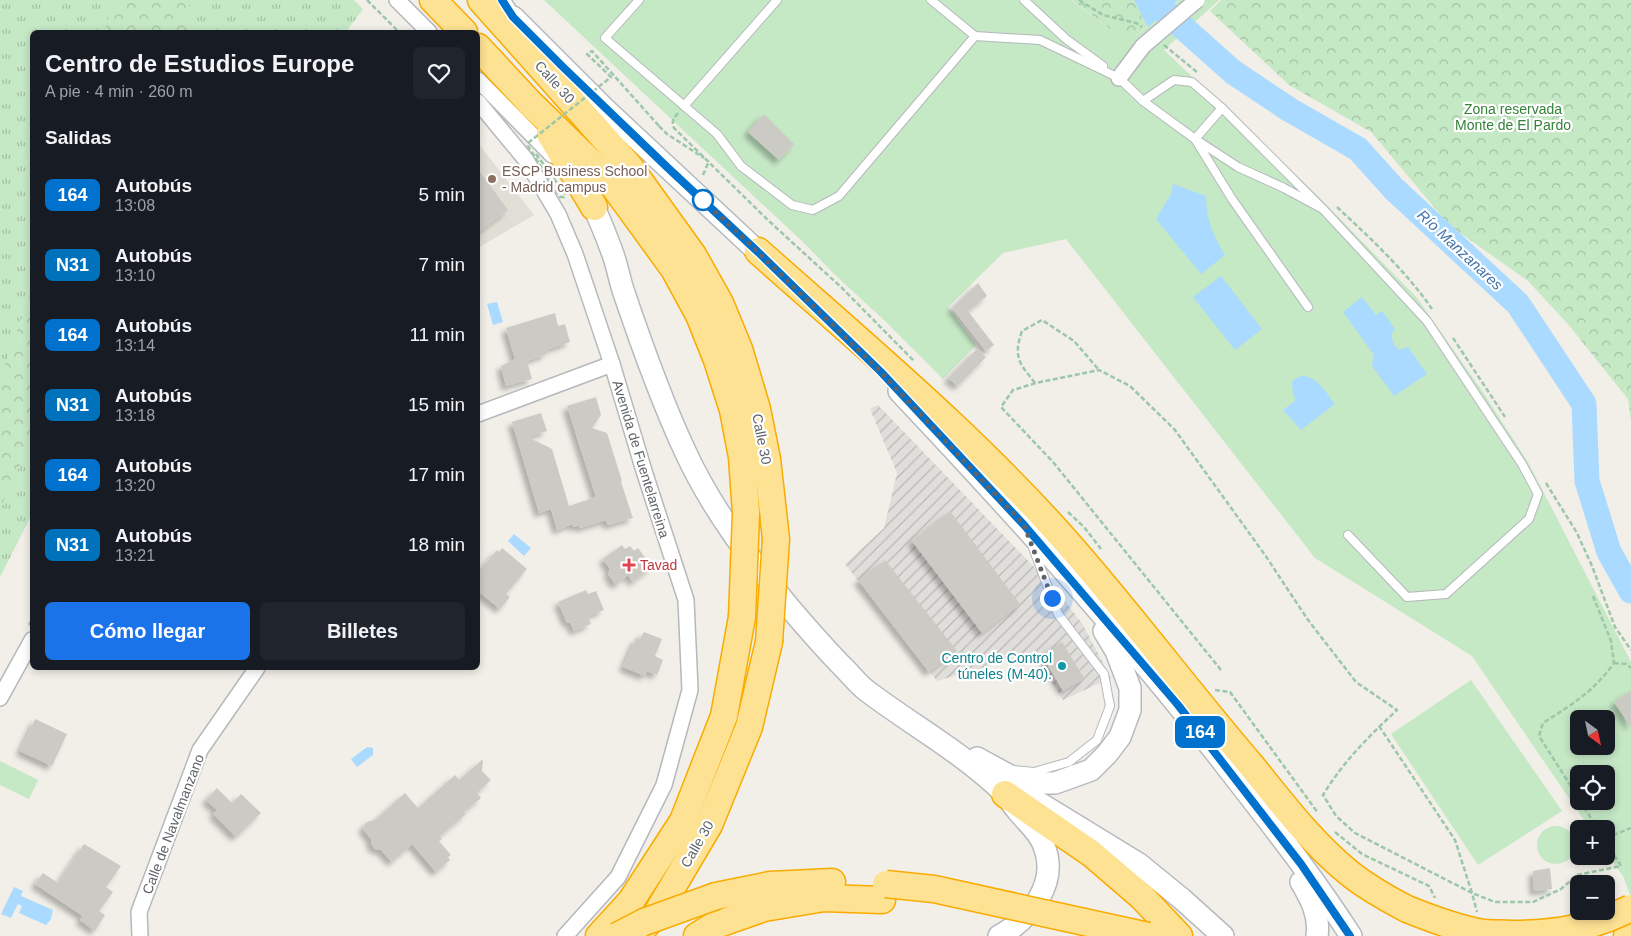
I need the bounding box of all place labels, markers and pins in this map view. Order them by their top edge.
place label: ESCP Business School - Madrid campus [502,163,647,195]
marker: ESCP Business School - Madrid campus [486,173,498,185]
unlabelled marker [692,189,714,211]
place label: Tavad [640,557,677,573]
marker: Tavad [622,558,636,572]
place label: Centro de Control túneles (M-40). [941,650,1052,682]
marker: Centro de Control túneles (M-40). [1056,660,1068,672]

